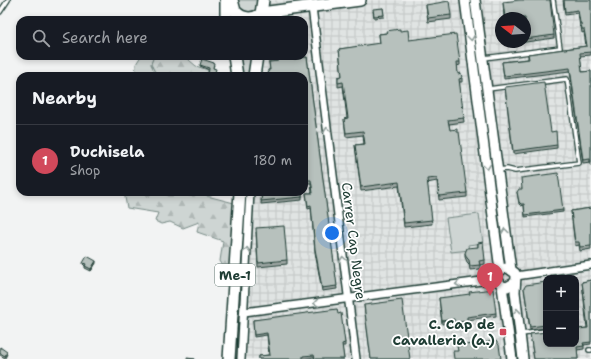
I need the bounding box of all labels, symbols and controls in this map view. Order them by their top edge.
north arrow [495,12,531,48]
search box [16,16,308,60]
icon: search [30,27,52,49]
text: Search here [62,28,148,48]
one-way arrow [466,35,475,41]
text: Nearby [32,87,97,109]
one-way arrow [323,127,332,133]
text: Duchisela [70,142,144,162]
text: 1 [42,152,48,169]
text: 180 m [253,152,292,169]
text: Shop [70,162,100,179]
one-way arrow [482,164,491,170]
street label: Carrer Cap Negre [338,181,370,301]
your location [322,223,342,243]
one-way arrow [501,228,510,234]
one-way arrow [242,247,251,253]
one-way arrow [339,256,348,263]
pin: 1 [477,263,503,296]
road number: Me-1 [215,264,255,286]
map controls [543,275,579,347]
button: + [543,275,579,311]
one-way arrow [455,279,461,288]
one-way arrow [312,298,319,307]
one-way arrow [513,308,522,314]
button: − [543,311,579,347]
place label: C. Cap de Cavalleria (a.) [393,315,495,349]
marker: C. Cap de Cavalleria (a.) [498,327,508,337]

